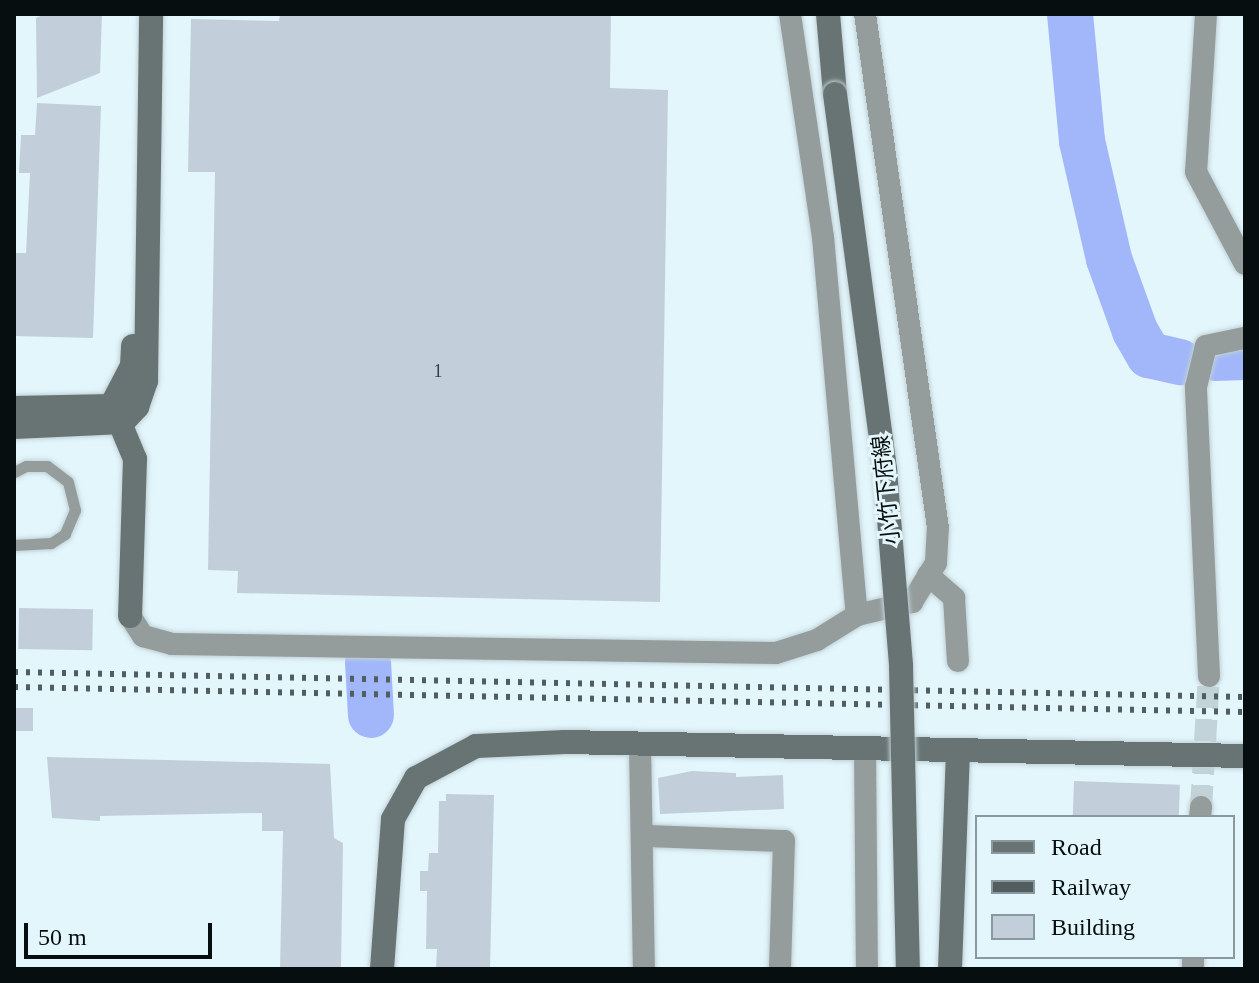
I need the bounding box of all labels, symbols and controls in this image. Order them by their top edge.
house number: 1 [434,360,442,382]
street label: 小竹下府線 [867,434,905,546]
legend [975,815,1235,959]
text: Road [1051,834,1102,860]
text: Railway [1051,874,1131,900]
scale bar [28,907,216,957]
text: Building [1051,914,1135,940]
text: 50 m [38,924,87,950]

